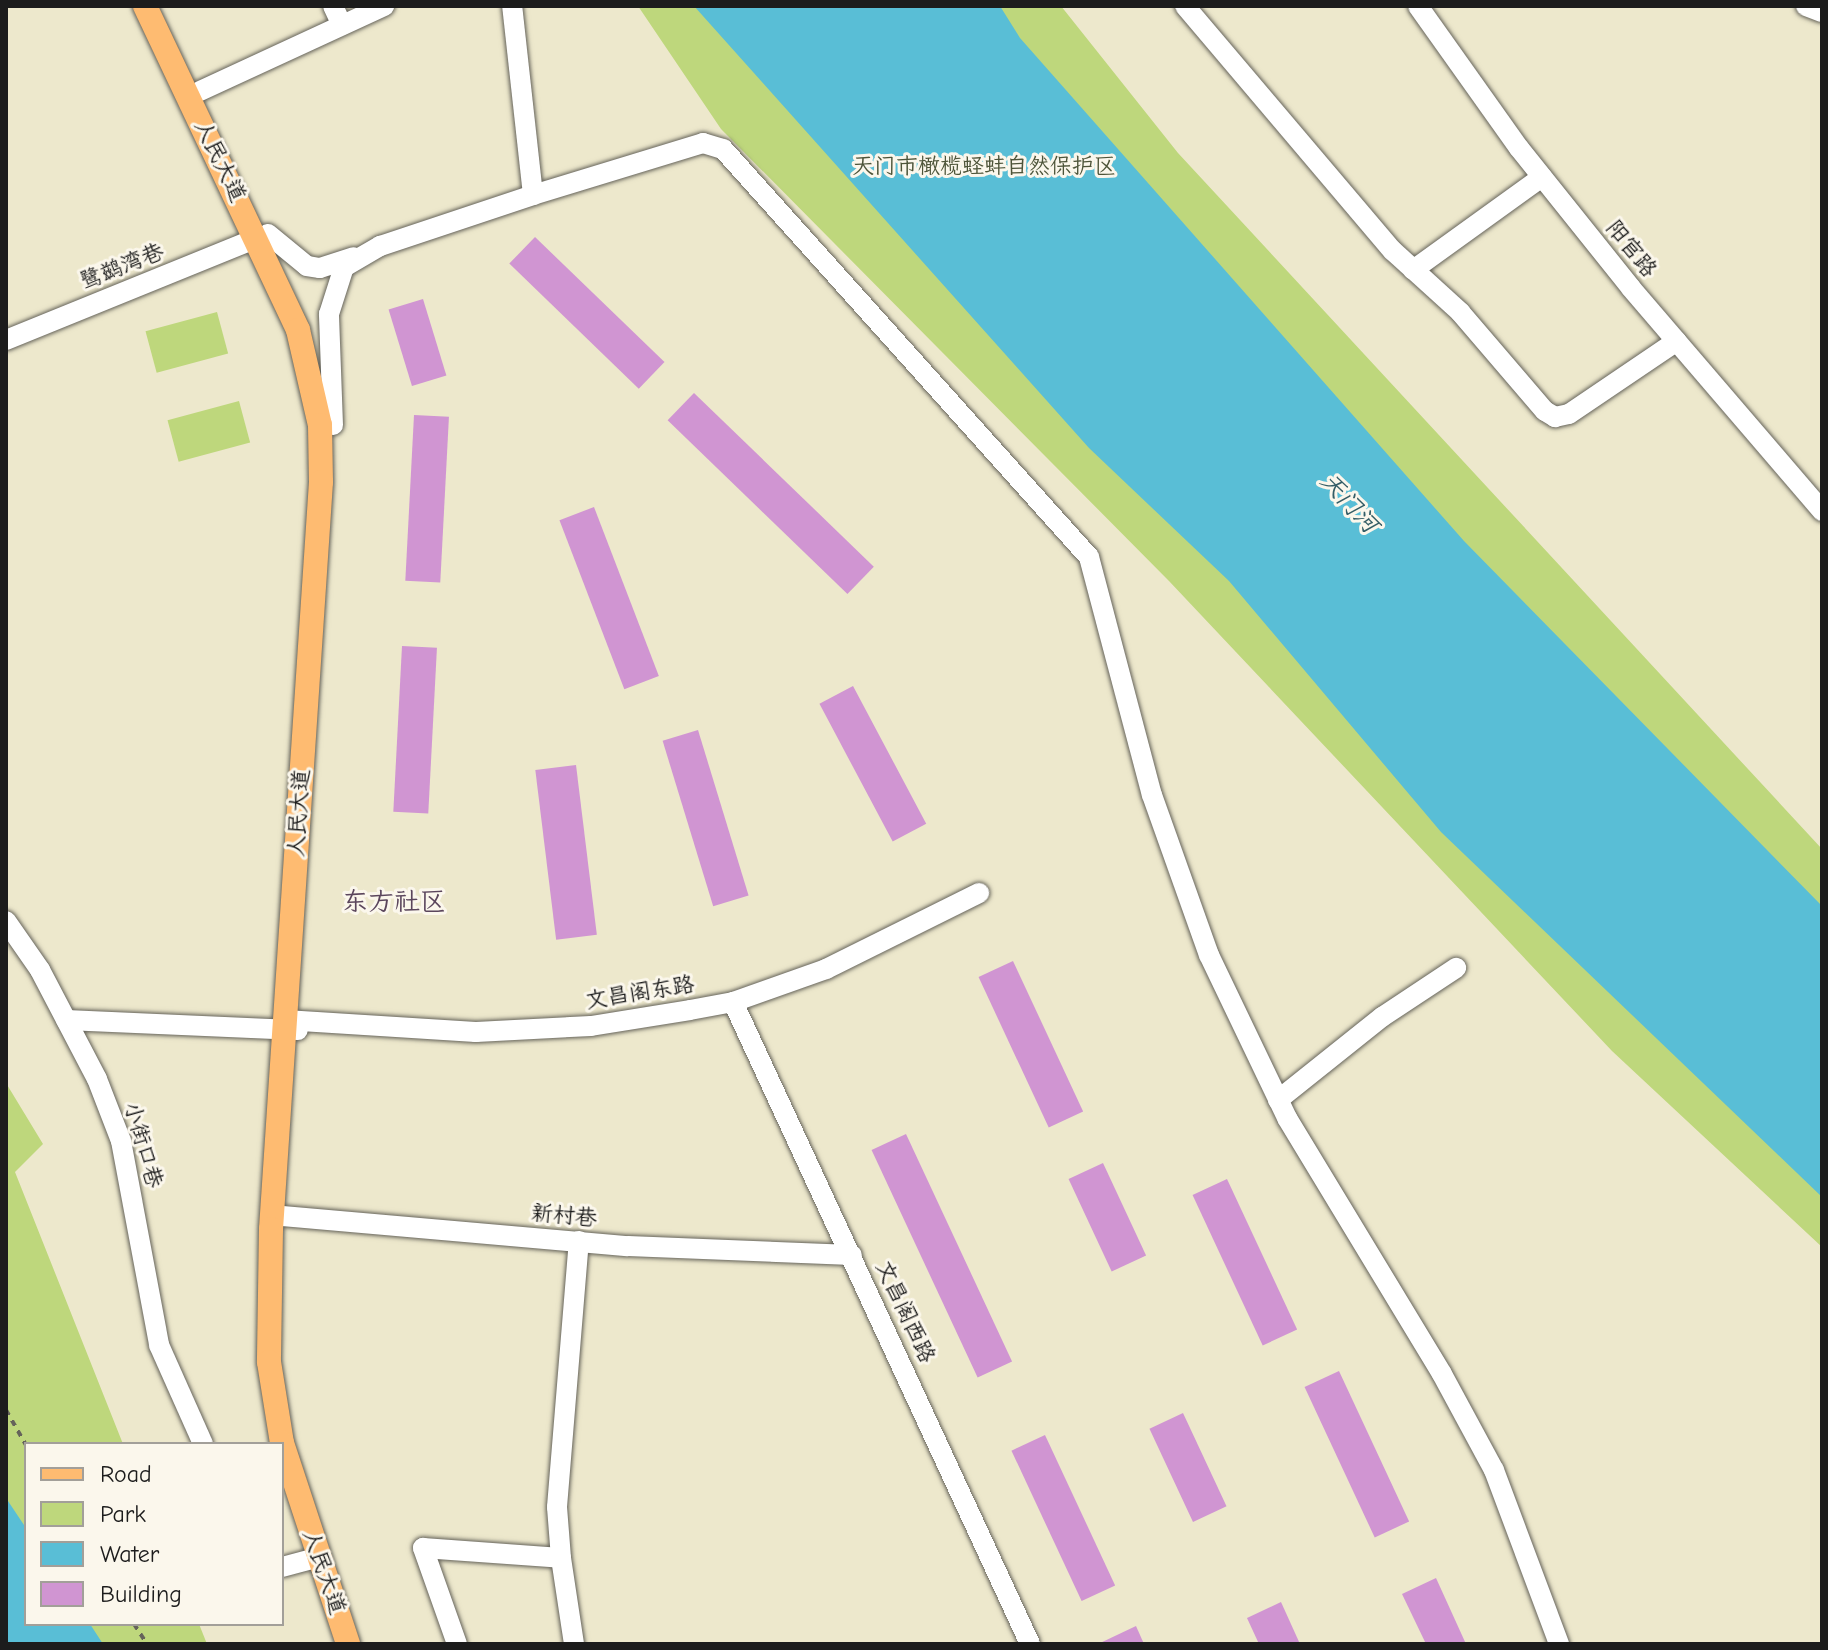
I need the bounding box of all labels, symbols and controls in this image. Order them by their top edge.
street label: 人民大道 [189,116,251,206]
park label: 天门市橄榄蛏蚌自然保护区 [852,154,1116,180]
street label: 阳官路 [1600,215,1662,283]
street label: 鹭鹚湾巷 [76,238,168,296]
water label: 天门河 [1314,467,1384,539]
street label: 人民大道 [283,768,315,858]
district label: 东方社区 [342,887,446,919]
street label: 文昌阁东路 [584,971,696,1015]
street label: 小街口巷 [118,1099,168,1191]
street label: 新村巷 [530,1200,598,1232]
street label: 文昌阁西路 [870,1257,940,1367]
legend [24,1442,284,1626]
text: Road [100,1460,152,1488]
text: Park [100,1500,146,1528]
street label: 人民大道 [297,1526,351,1618]
text: Water [100,1540,159,1568]
text: Building [100,1580,182,1608]

